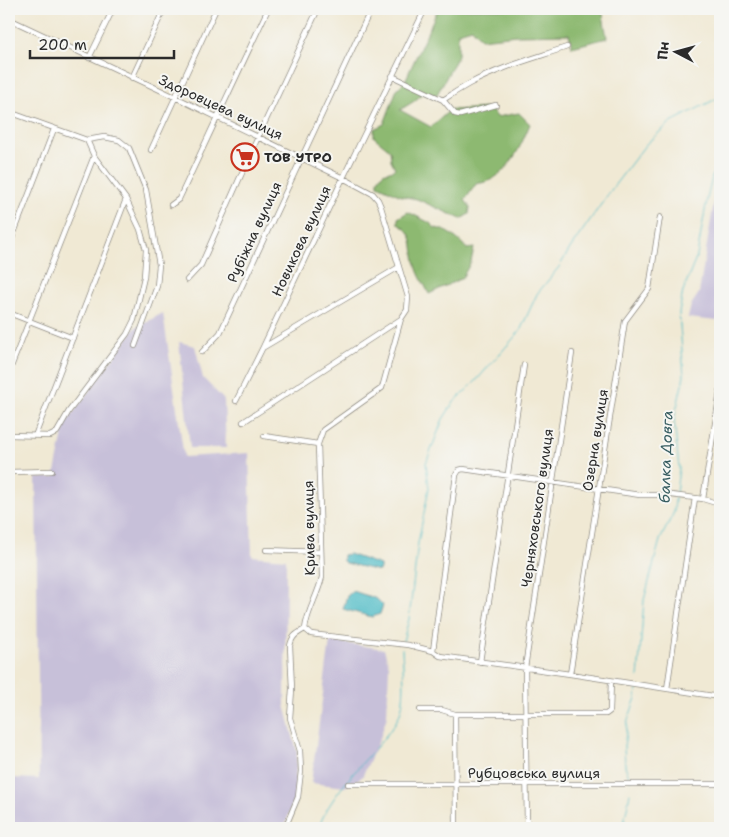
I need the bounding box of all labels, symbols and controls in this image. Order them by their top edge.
scale bar [30,28,174,60]
north arrow [652,28,702,78]
text: 200 m [38,35,87,55]
text: Пн [653,41,673,61]
street label: Здоровцева вулиця [156,70,286,144]
supermarket icon: ТОВ УТРО [230,142,260,172]
place label: ТОВ УТРО [264,148,332,166]
street label: Рубіжна вулиця [223,179,285,285]
street label: Новикова вулиця [267,183,335,299]
street label: Озерна вулиця [578,388,612,492]
water label: балка Довга [654,410,678,504]
street label: Черняховського вулиця [517,428,557,588]
street label: Крива вулиця [299,480,319,576]
street label: Рубцовська вулиця [468,764,600,782]

